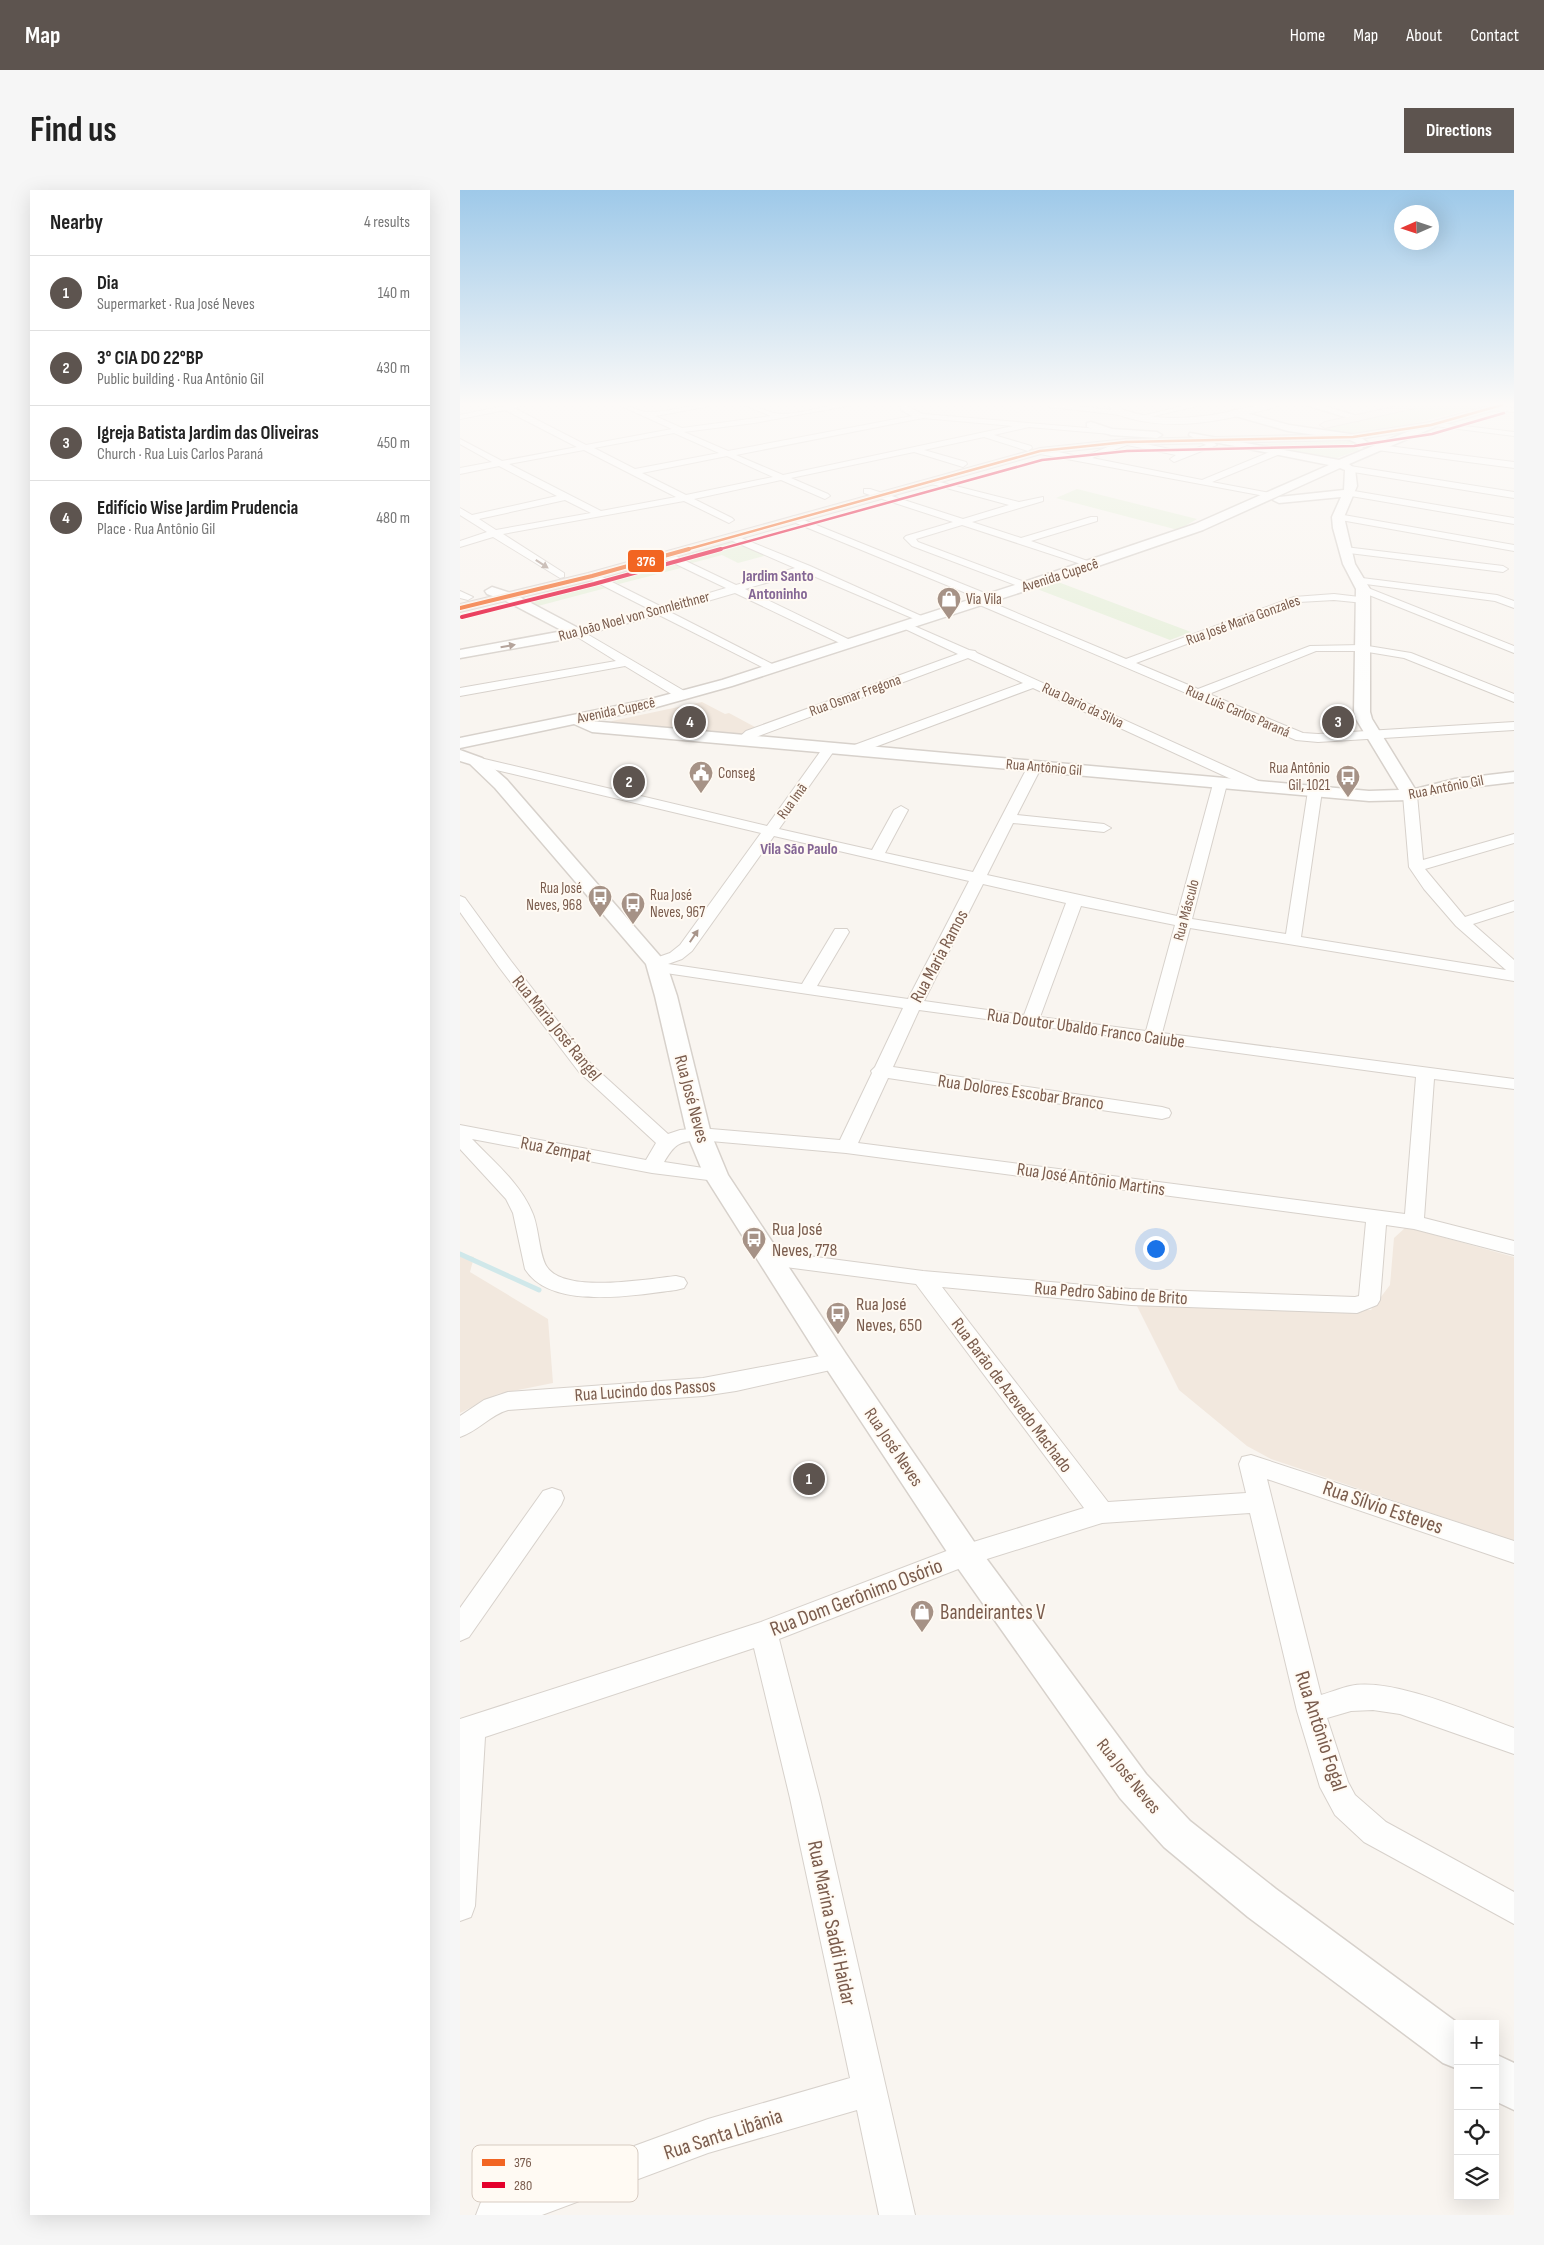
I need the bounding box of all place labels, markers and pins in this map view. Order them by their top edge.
shop icon: Via Vila [936,586,962,620]
place label: Via Vila [966,590,1002,609]
pin: 4 [674,703,706,741]
pin: 3 [1322,703,1354,741]
place label: Rua Antônio Gil, 1021 [1269,759,1331,795]
public building icon: Conseg [688,760,714,794]
pin: 2 [613,763,645,801]
place label: Conseg [718,764,755,783]
bus stop icon: Rua Antônio Gil, 1021 [1335,764,1361,798]
place label: Rua José Neves, 968 [526,879,582,915]
bus stop icon: Rua José Neves, 968 [587,884,613,918]
place label: Rua José Neves, 967 [650,886,705,922]
bus stop icon: Rua José Neves, 967 [620,891,646,925]
place label: Rua José Neves, 778 [772,1219,837,1261]
bus stop icon: Rua José Neves, 778 [741,1226,767,1260]
place label: Rua José Neves, 650 [856,1294,922,1336]
bus stop icon: Rua José Neves, 650 [825,1301,851,1335]
pin: 1 [793,1460,825,1498]
shop icon: Bandeirantes V [909,1599,935,1633]
place label: Bandeirantes V [940,1600,1046,1625]

